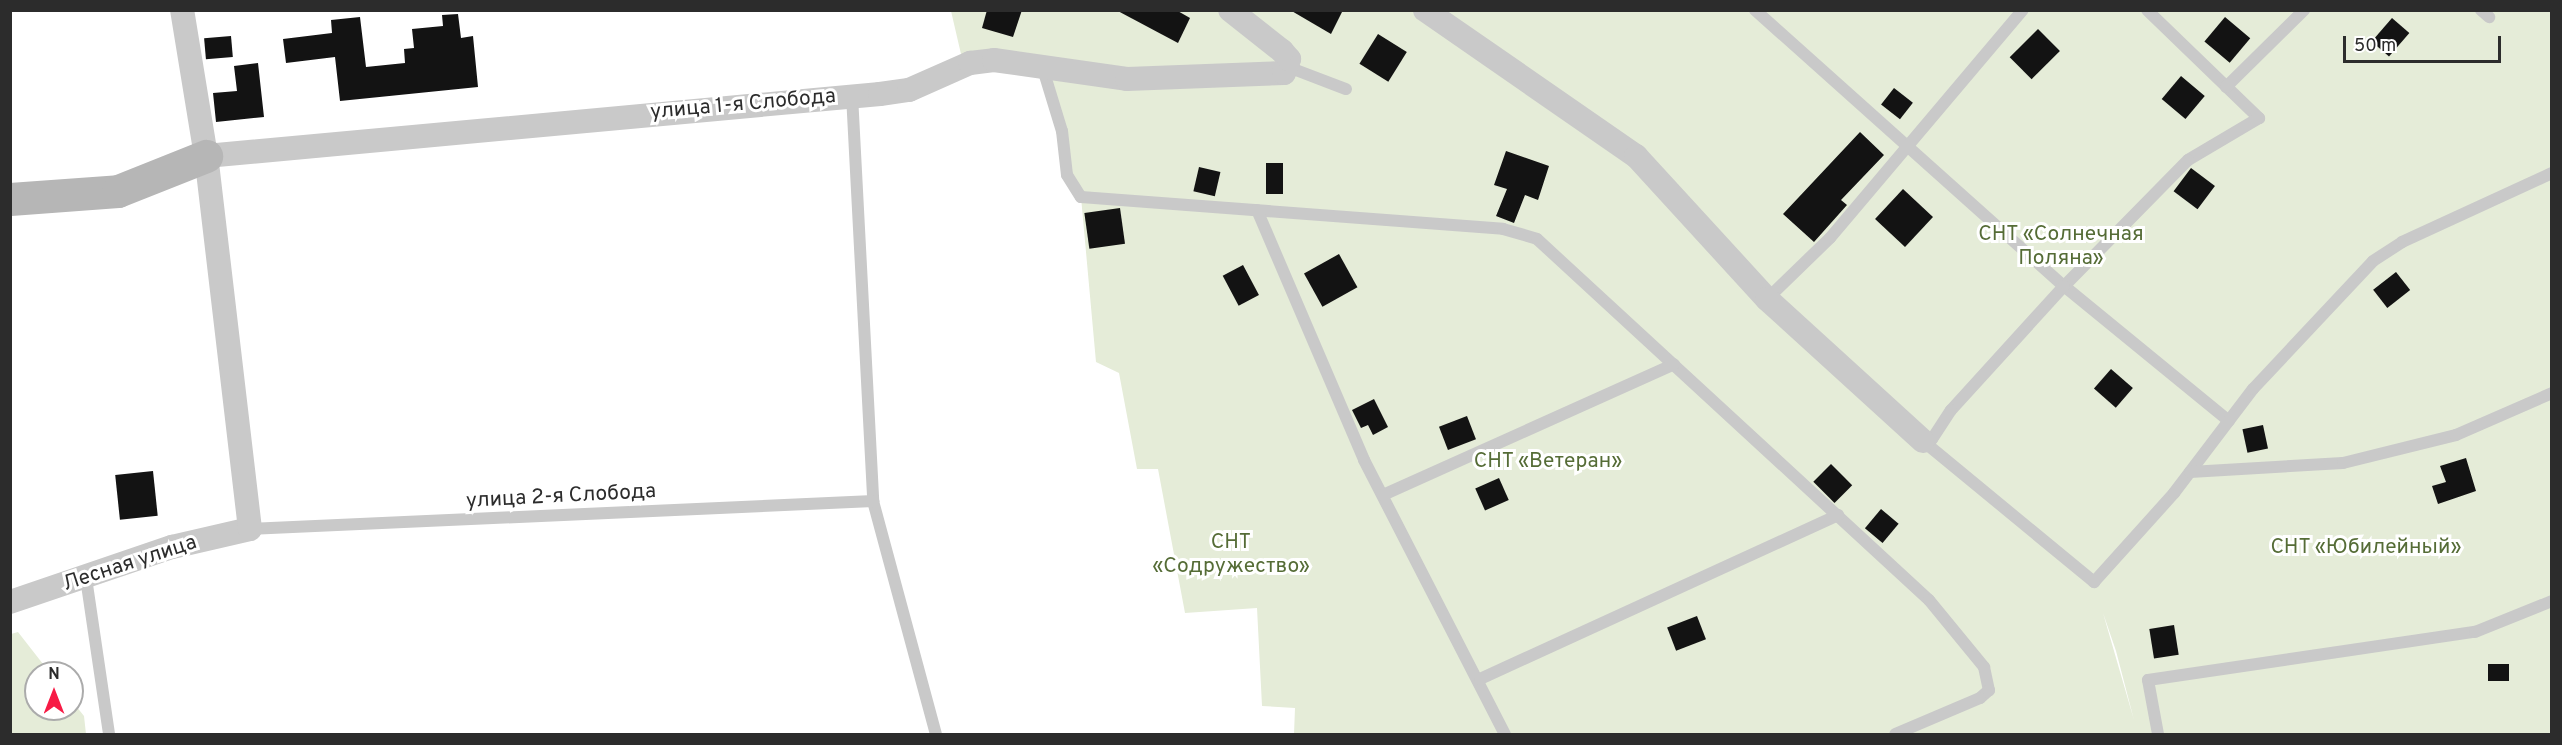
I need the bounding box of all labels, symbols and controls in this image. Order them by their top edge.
scale bar [2346,24,2504,62]
text: 50 m [2354,35,2396,58]
street label: улица 1-я Слобода [649,84,837,126]
park label: СНТ «Солнечная Поляна» [1978,222,2144,272]
park label: СНТ «Ветеран» [1473,449,1623,475]
street label: улица 2-я Слобода [465,479,657,515]
park label: СНТ «Содружество» [1152,530,1310,580]
street label: Лесная улица [60,531,200,597]
park label: СНТ «Юбилейный» [2270,535,2462,561]
north arrow [24,661,84,721]
text: N [48,665,60,685]

